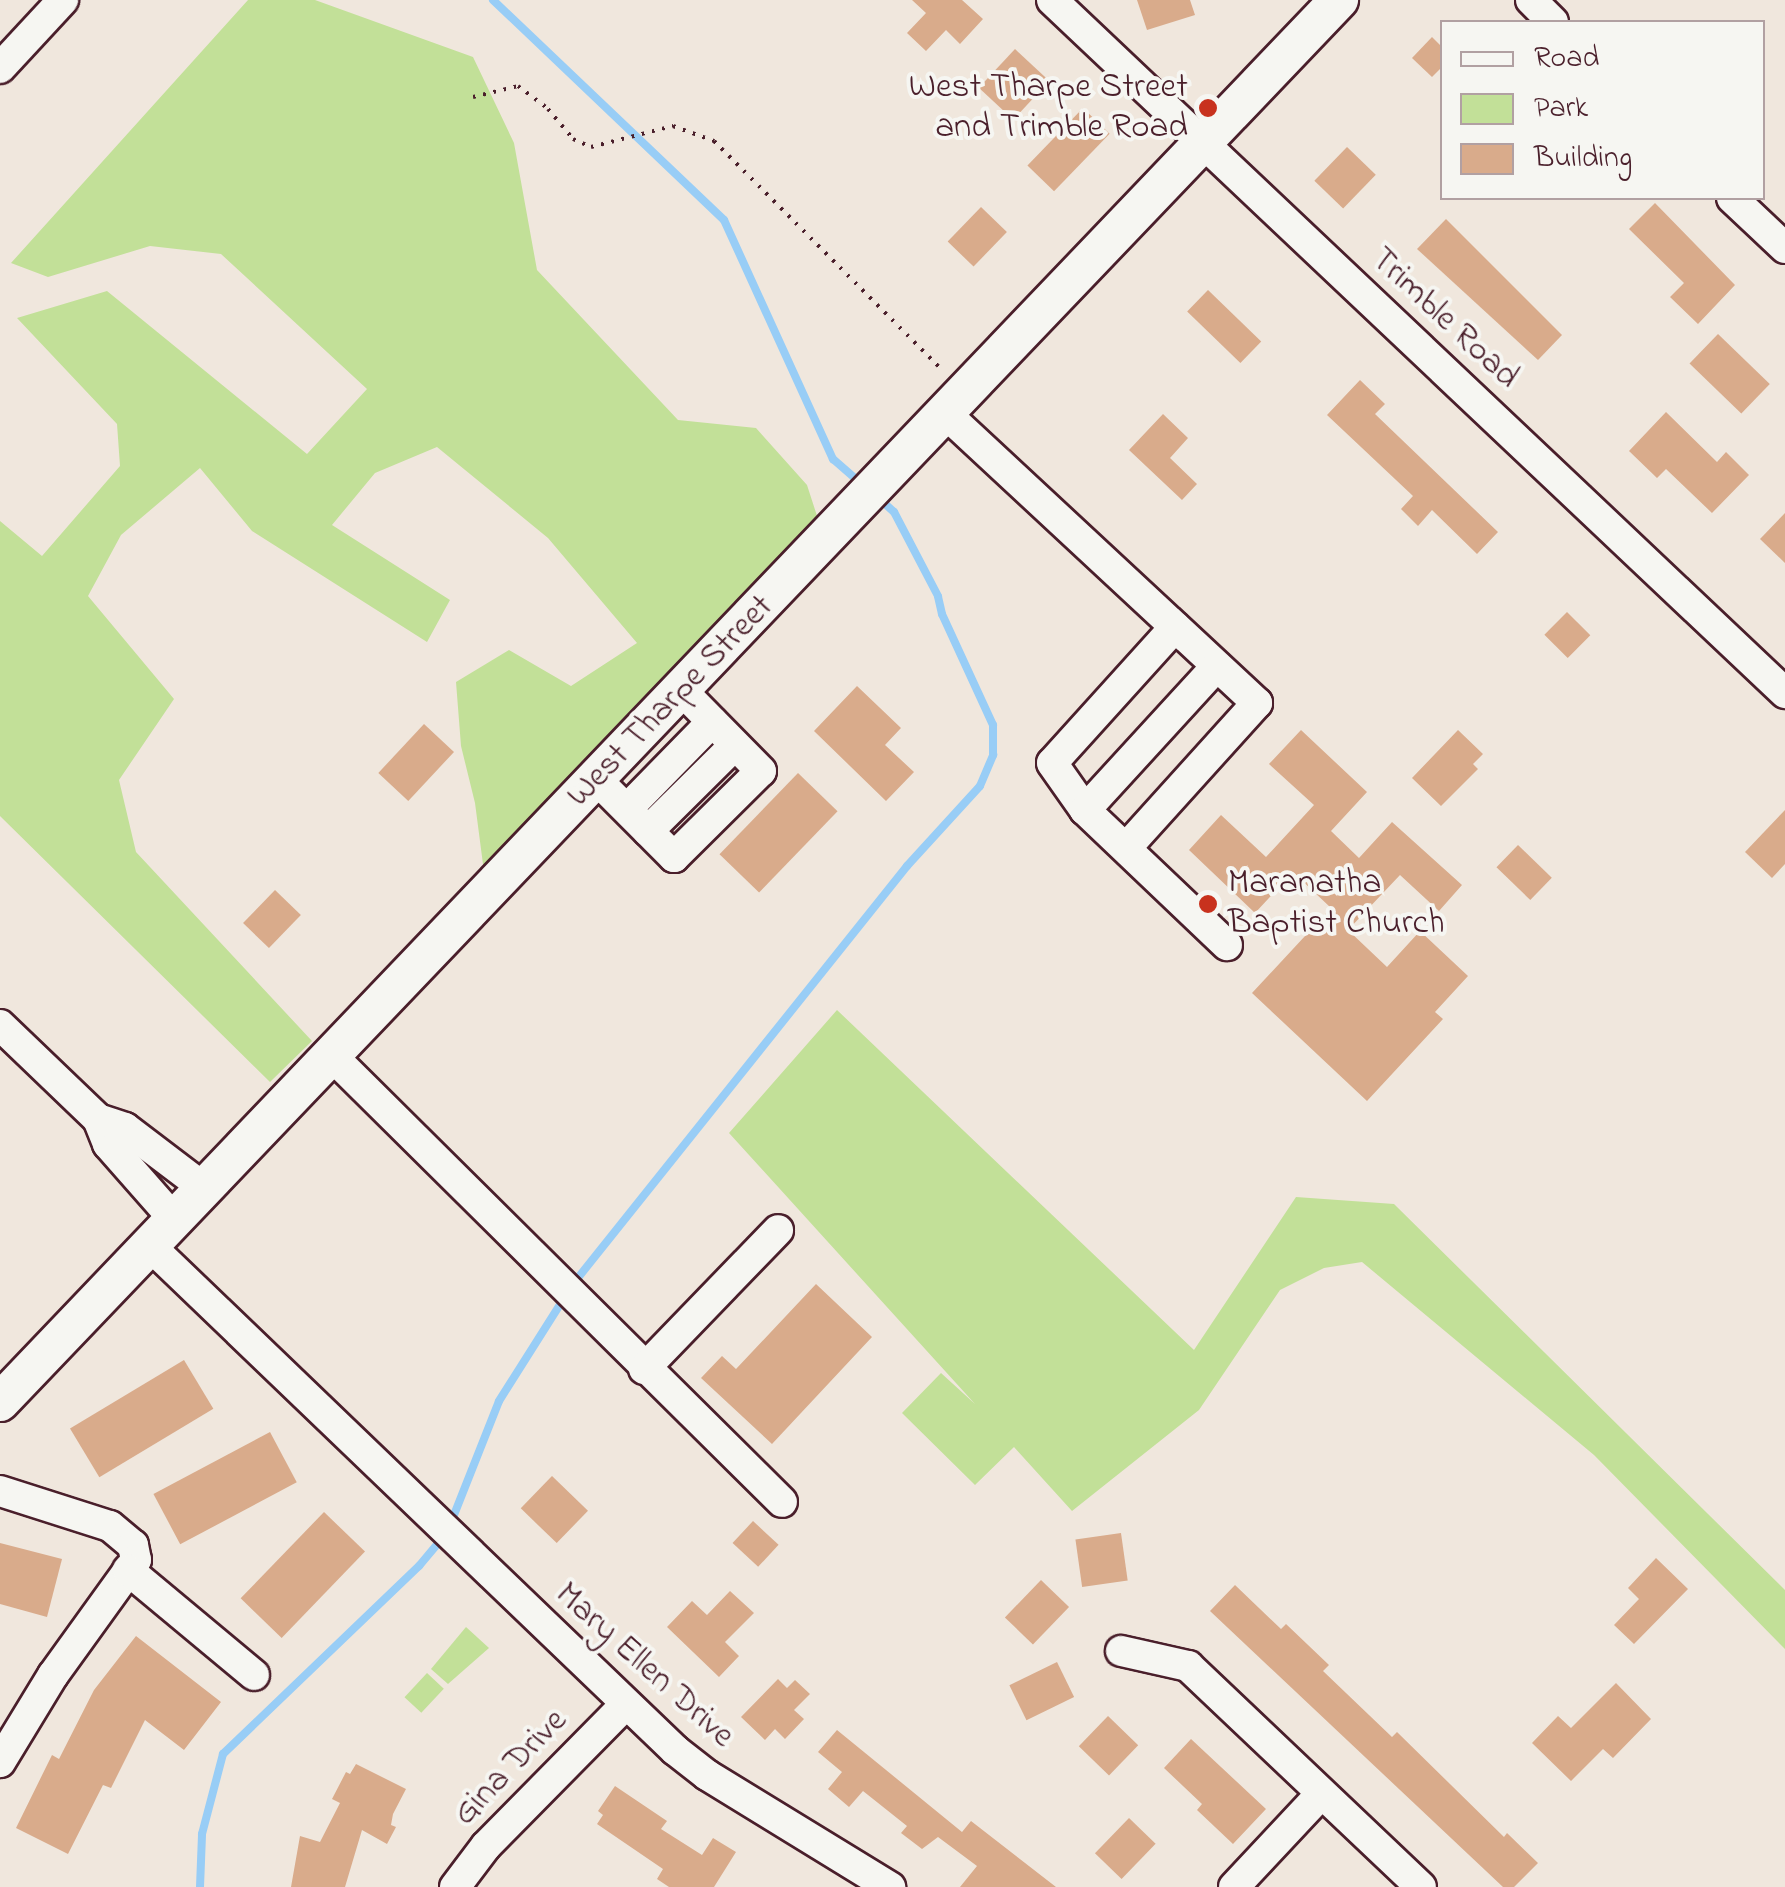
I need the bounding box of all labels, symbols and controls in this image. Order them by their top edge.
legend [1440,20,1765,200]
text: Road [1534,37,1599,81]
place label: West Tharpe Street and Trimble Road [909,67,1188,149]
text: Park [1534,87,1588,131]
marker: West Tharpe Street and Trimble Road [1197,97,1219,119]
text: Building [1534,137,1632,181]
street label: Trimble Road [1361,239,1527,399]
street label: West Tharpe Street [559,587,783,817]
place label: Maranatha Baptist Church [1228,863,1445,945]
marker: Maranatha Baptist Church [1197,893,1219,915]
street label: Mary Ellen Drive [546,1574,742,1758]
street label: Gina Drive [445,1701,577,1835]

